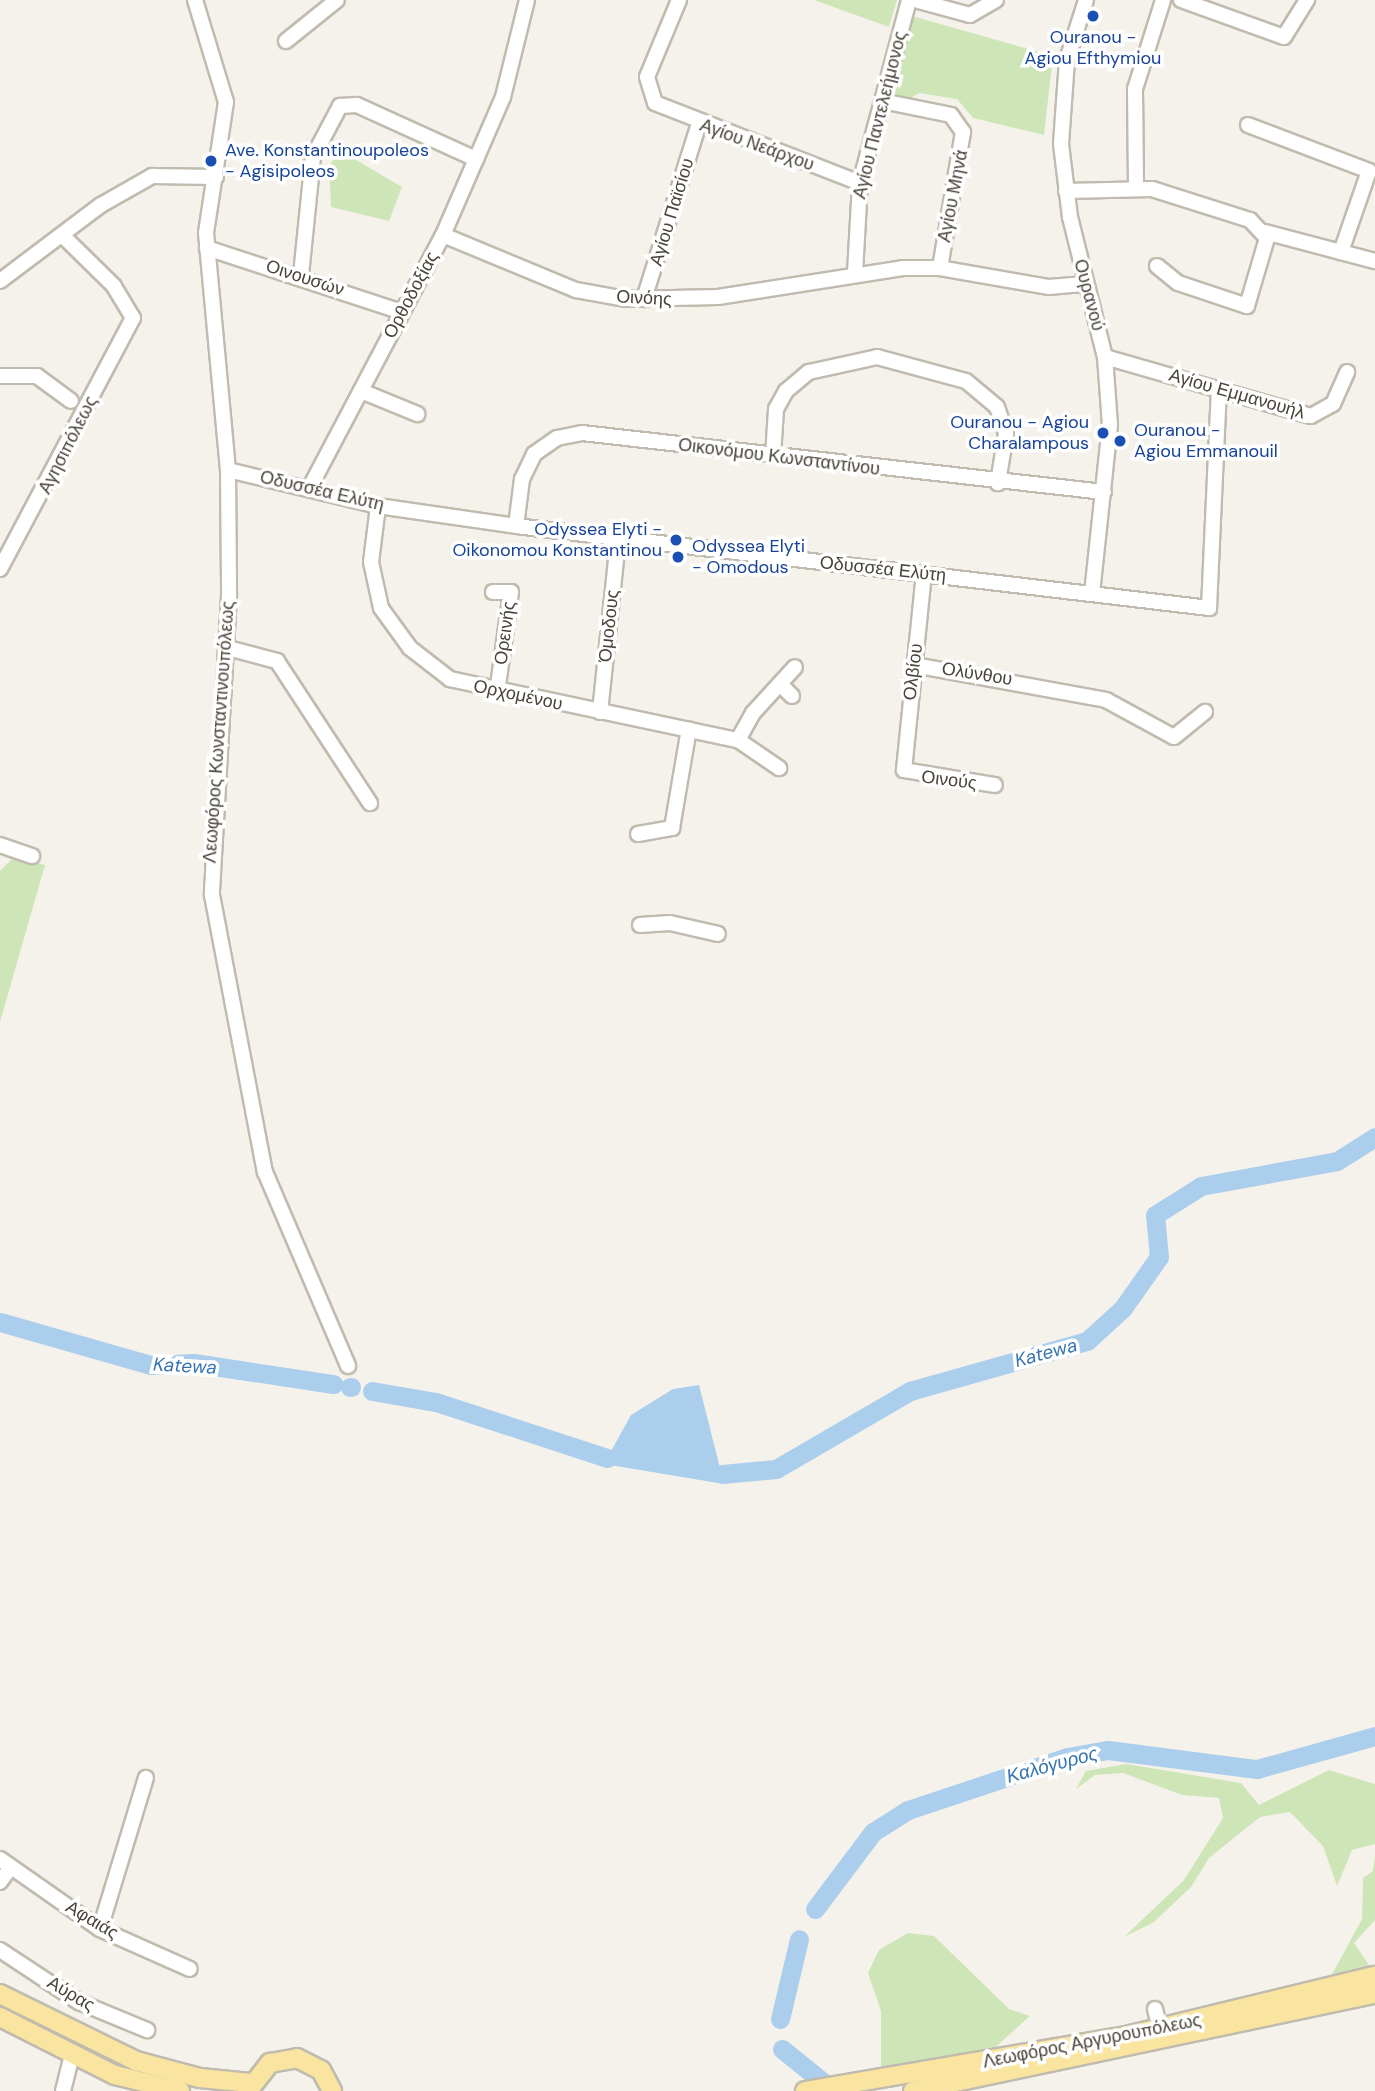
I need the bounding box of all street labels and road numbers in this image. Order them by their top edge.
street label: Αγίου Παντελεήμονος [849,29,911,201]
street label: Αγίου Νεάρχου [697,114,817,176]
street label: Αγίου Μηνά [933,148,973,244]
street label: Αγίου Παϊσίου [645,155,699,269]
street label: Ορθοδοξίας [379,248,443,342]
street label: Οινουσών [263,255,347,301]
street label: Ουρανού [1069,257,1109,333]
street label: Οινόης [616,286,672,310]
street label: Αγίου Εμμανουήλ [1167,364,1307,424]
street label: Αγησιπόλεως [34,392,102,498]
street label: Οικονόμου Κωνσταντίνου [677,434,881,480]
street label: Οδυσσέα Ελύτη [258,466,386,516]
street label: Οδυσσέα Ελύτη [819,552,947,586]
street label: Όμοδους [594,589,624,663]
street label: Λεωφόρος Κωνσταντινουπόλεως [199,600,239,864]
street label: Ορεινής [490,600,520,666]
street label: Ολβίου [899,642,927,702]
street label: Ολύνθου [940,658,1014,690]
street label: Ορχομένου [472,675,564,715]
street label: Οινούς [920,766,978,794]
street label: Αφαιάς [62,1896,122,1944]
street label: Αύρας [43,1972,99,2016]
street label: Λεωφόρος Αργυρουπόλεως [981,2009,1203,2073]

